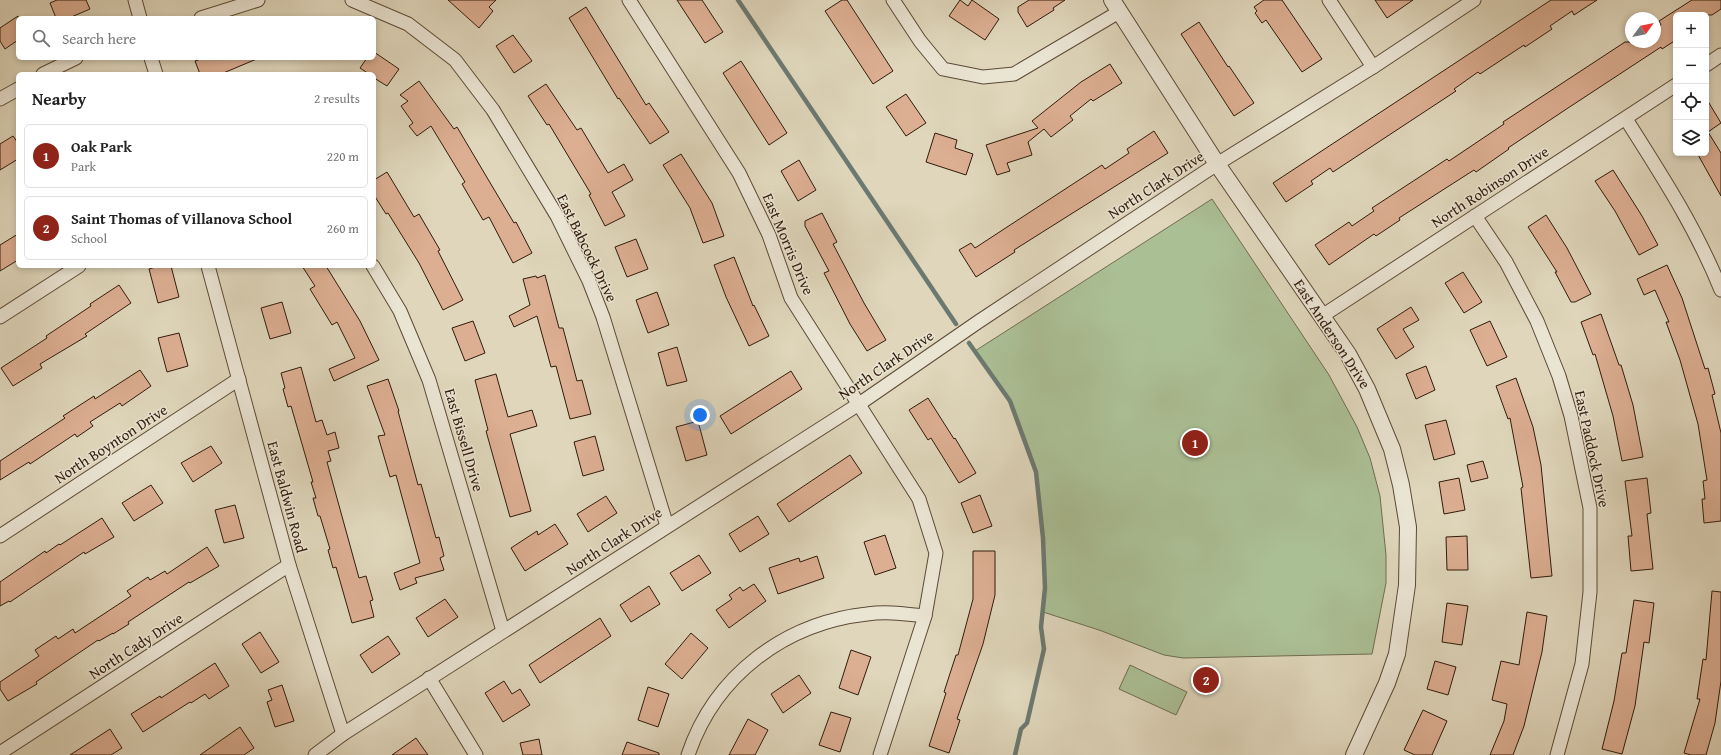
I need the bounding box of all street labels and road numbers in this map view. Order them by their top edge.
street label: North Robinson Drive [1427,141,1553,233]
street label: North Clark Drive [1104,146,1208,224]
street label: East Babcock Drive [552,190,623,305]
street label: East Morris Drive [758,190,819,298]
street label: East Anderson Drive [1289,275,1376,393]
street label: North Clark Drive [834,325,938,404]
street label: East Bissell Drive [440,386,489,494]
street label: East Paddock Drive [1570,388,1615,509]
street label: North Boynton Drive [50,399,171,488]
street label: East Baldwin Road [262,439,313,555]
street label: North Clark Drive [562,502,666,580]
street label: North Cady Drive [85,607,187,684]

